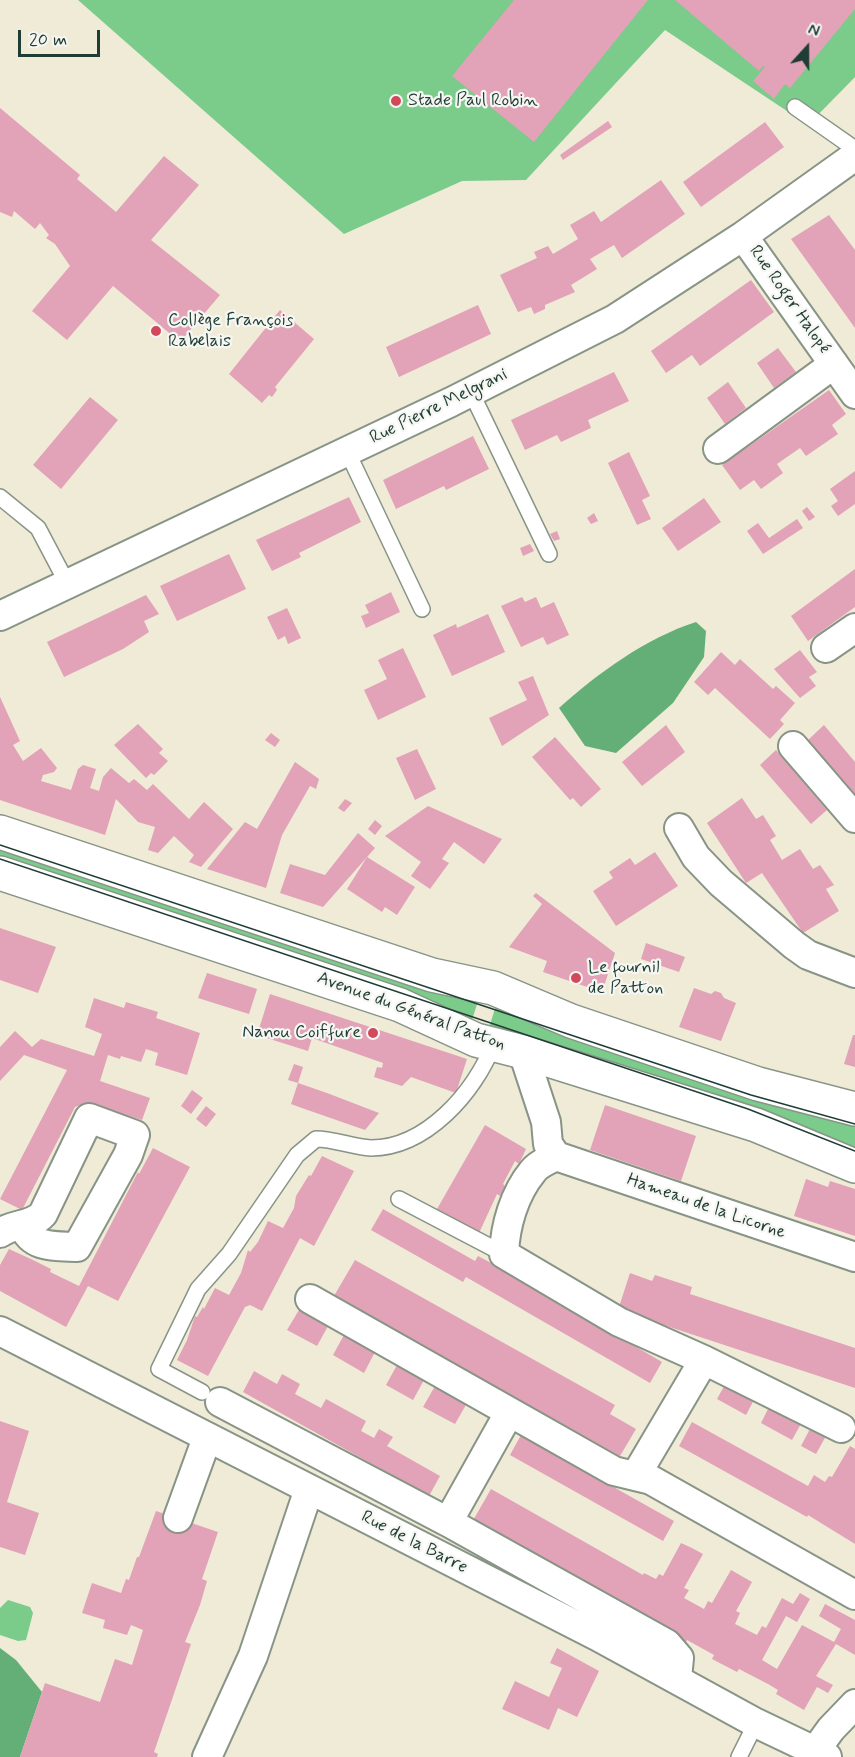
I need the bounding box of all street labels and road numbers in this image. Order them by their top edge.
street label: Rue Roger Halopé [744,242,834,358]
street label: Rue Pierre Melgrani [367,364,511,450]
street label: Avenue du Général Patton [314,968,508,1056]
street label: Hameau de la Licorne [624,1170,788,1244]
street label: Rue de la Barre [357,1507,471,1579]

